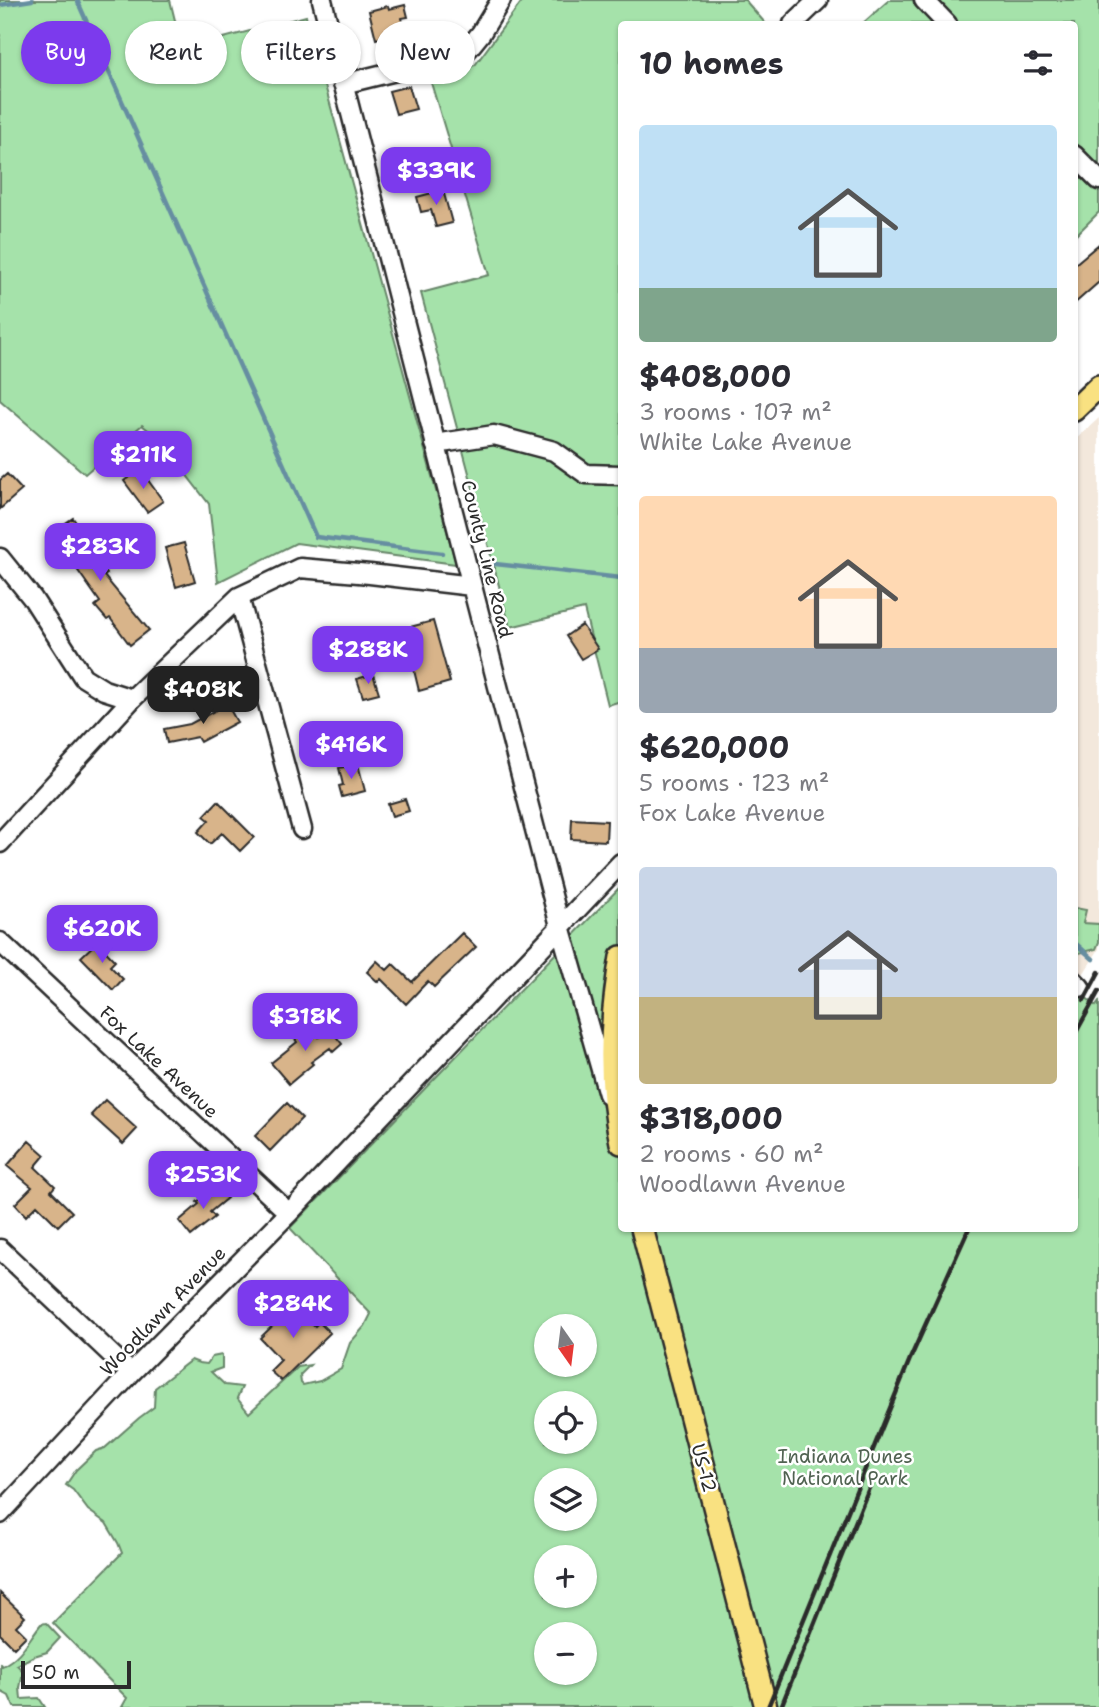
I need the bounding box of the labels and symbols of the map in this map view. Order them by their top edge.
pin: $339K [387,148,485,207]
pin: $211K [94,432,192,491]
street label: County Line Road [455,477,519,641]
pin: $283K [51,524,149,583]
pin: $288K [319,626,417,686]
pin: $408K [154,666,252,726]
pin: $416K [302,722,400,781]
pin: $620K [53,906,151,965]
pin: $318K [256,993,354,1053]
street label: Fox Lake Avenue [94,1000,224,1124]
pin: $253K [154,1152,252,1211]
street label: Woodlawn Avenue [95,1241,231,1381]
pin: $284K [244,1280,342,1340]
north arrow [534,1314,597,1377]
street label: US-12 [686,1441,722,1495]
park label: Indiana Dunes National Park [777,1444,913,1491]
scale bar [21,1658,131,1690]

